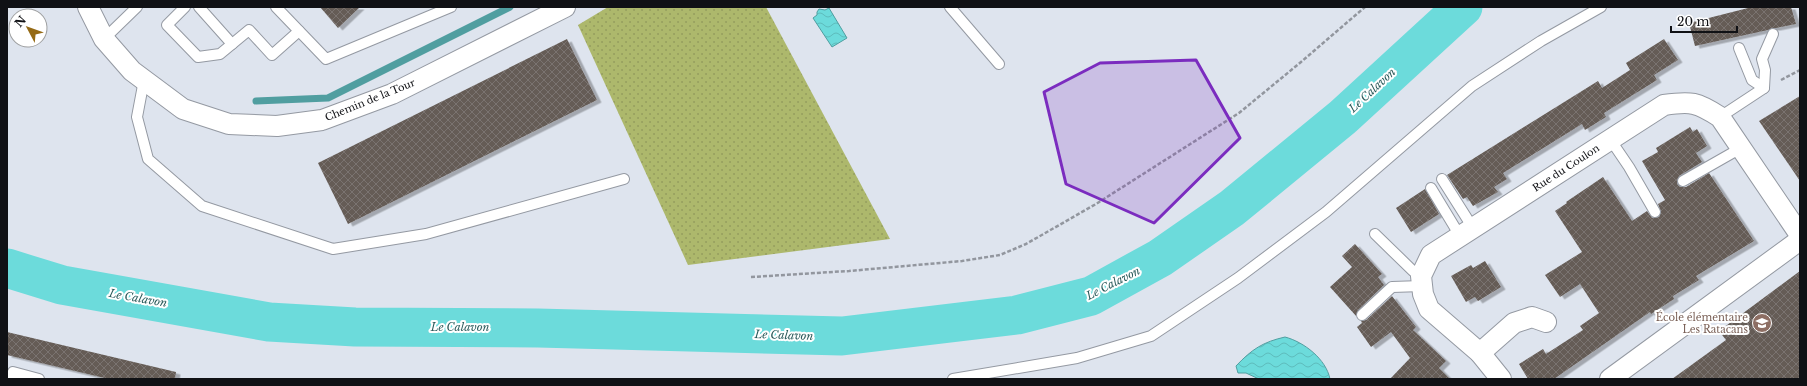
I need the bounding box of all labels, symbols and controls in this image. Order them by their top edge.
north arrow [8,8,48,48]
scale bar [1671,8,1737,34]
text: N [12,12,30,30]
text: 20 m [1677,14,1709,29]
water label: Le Calavon [1345,65,1398,116]
street label: Chemin de la Tour [323,76,417,124]
street label: Rue du Coulon [1530,141,1602,195]
water label: Le Calavon [1083,263,1142,303]
water label: Le Calavon [107,286,168,310]
place label: École élémentaire Les Ratacans [1656,310,1748,336]
school or university icon: École élémentaire Les Ratacans [1751,312,1773,334]
water label: Le Calavon [430,320,489,334]
water label: Le Calavon [753,327,814,343]

